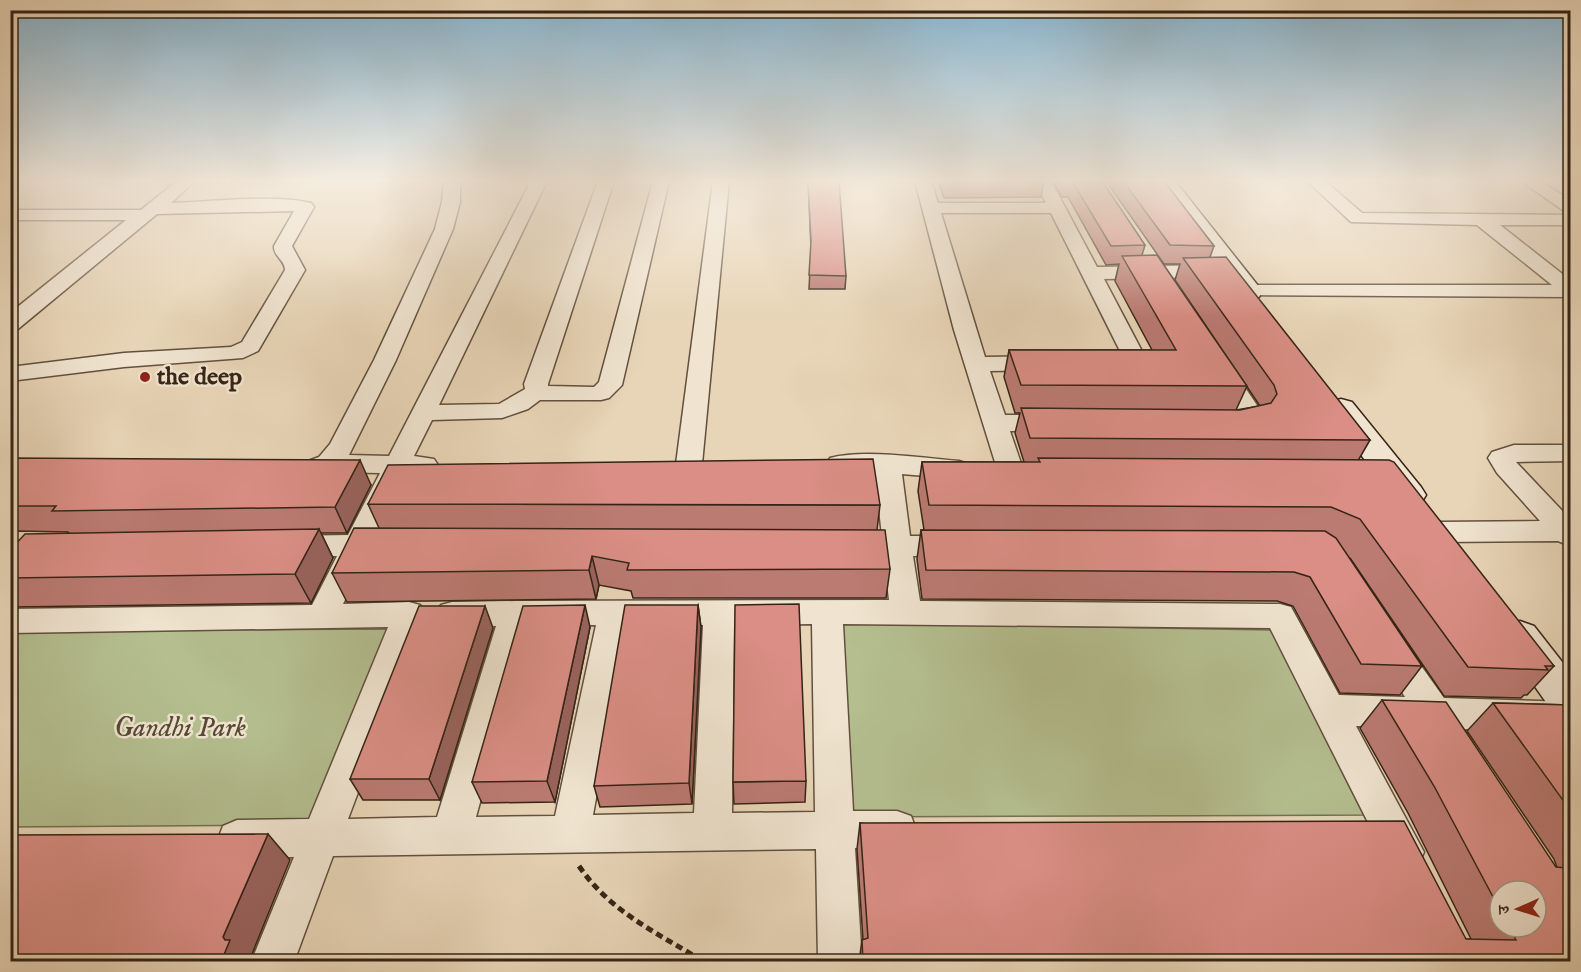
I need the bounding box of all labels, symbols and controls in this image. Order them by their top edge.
place label: the deep [157,362,242,393]
marker: the deep [138,370,152,384]
park label: Gandhi Park [114,711,246,746]
north arrow [1488,879,1548,939]
text: उ [1495,903,1515,915]

